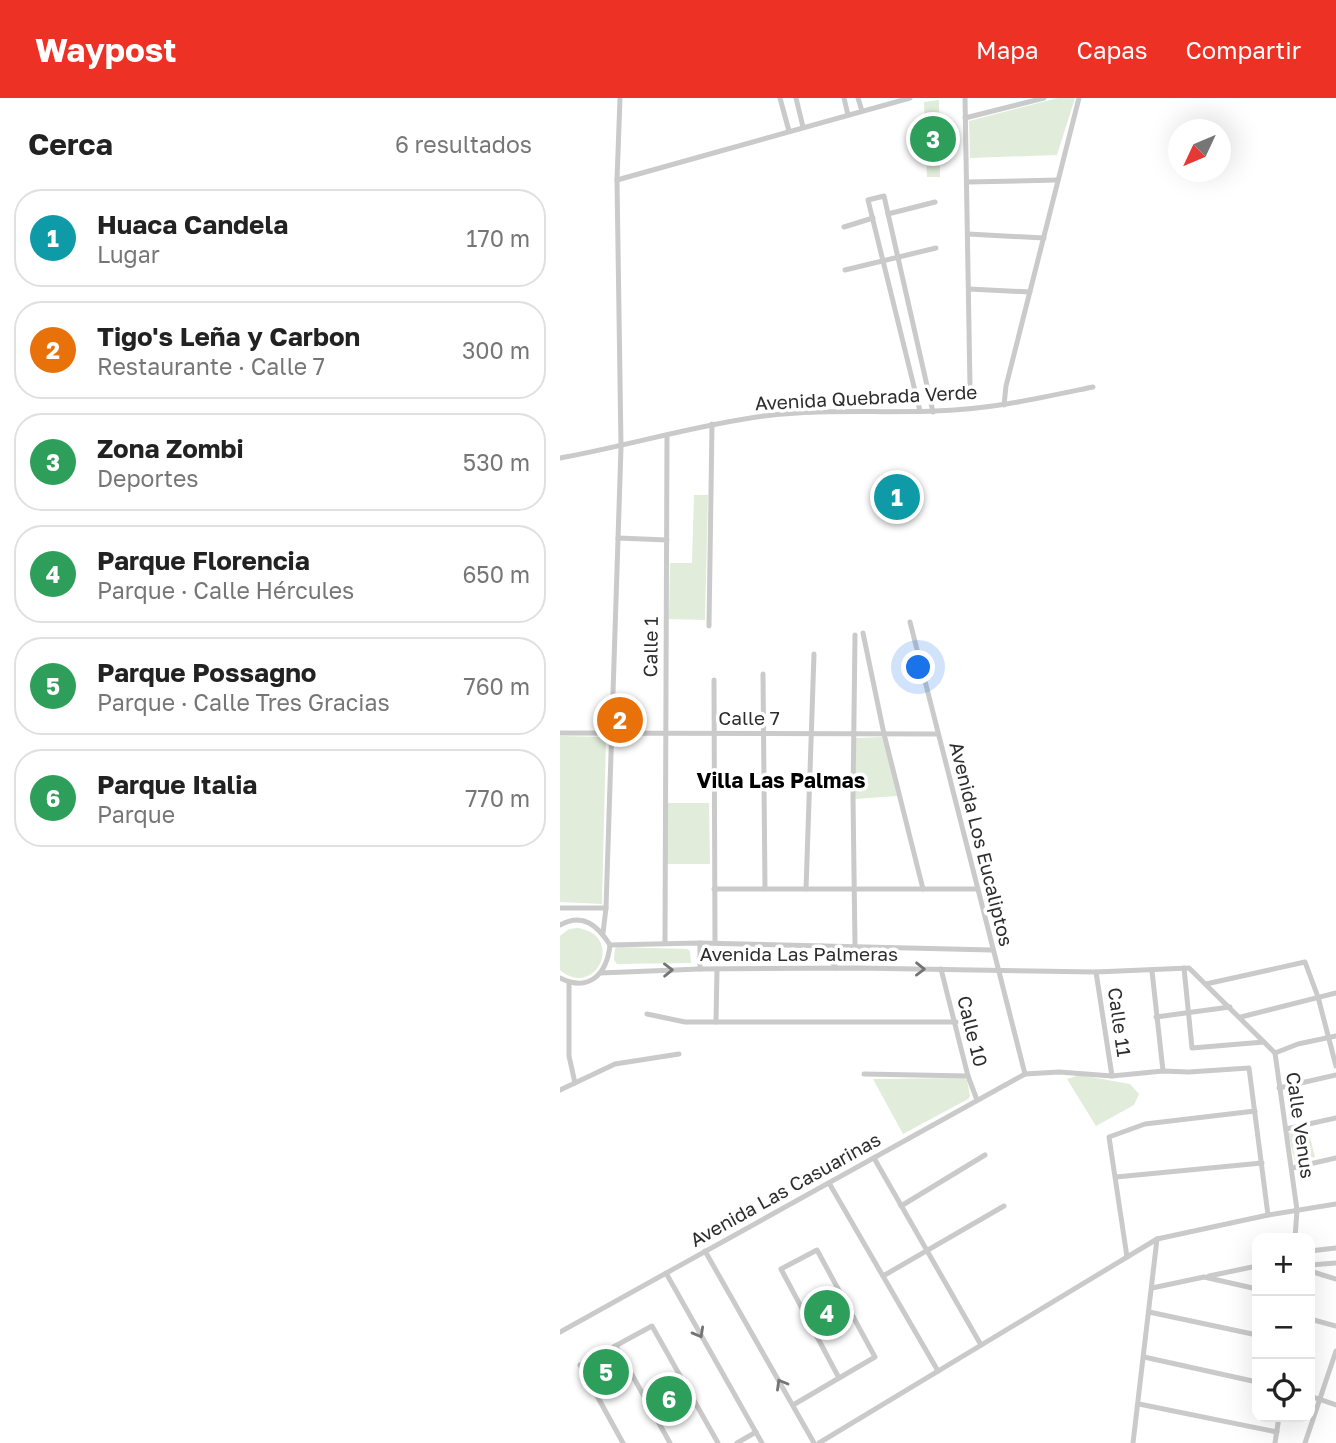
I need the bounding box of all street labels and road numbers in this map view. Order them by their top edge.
street label: Avenida Quebrada Verde [754,380,978,414]
street label: Calle 1 [638,616,662,678]
street label: Calle 7 [718,706,780,729]
street label: Avenida Los Eucaliptos [945,739,1019,949]
street label: Avenida Las Palmeras [700,942,898,965]
street label: Calle 11 [1104,986,1136,1058]
street label: Calle 10 [953,993,993,1069]
street label: Calle Venus [1282,1070,1320,1180]
street label: Avenida Las Casuarinas [686,1127,884,1251]

